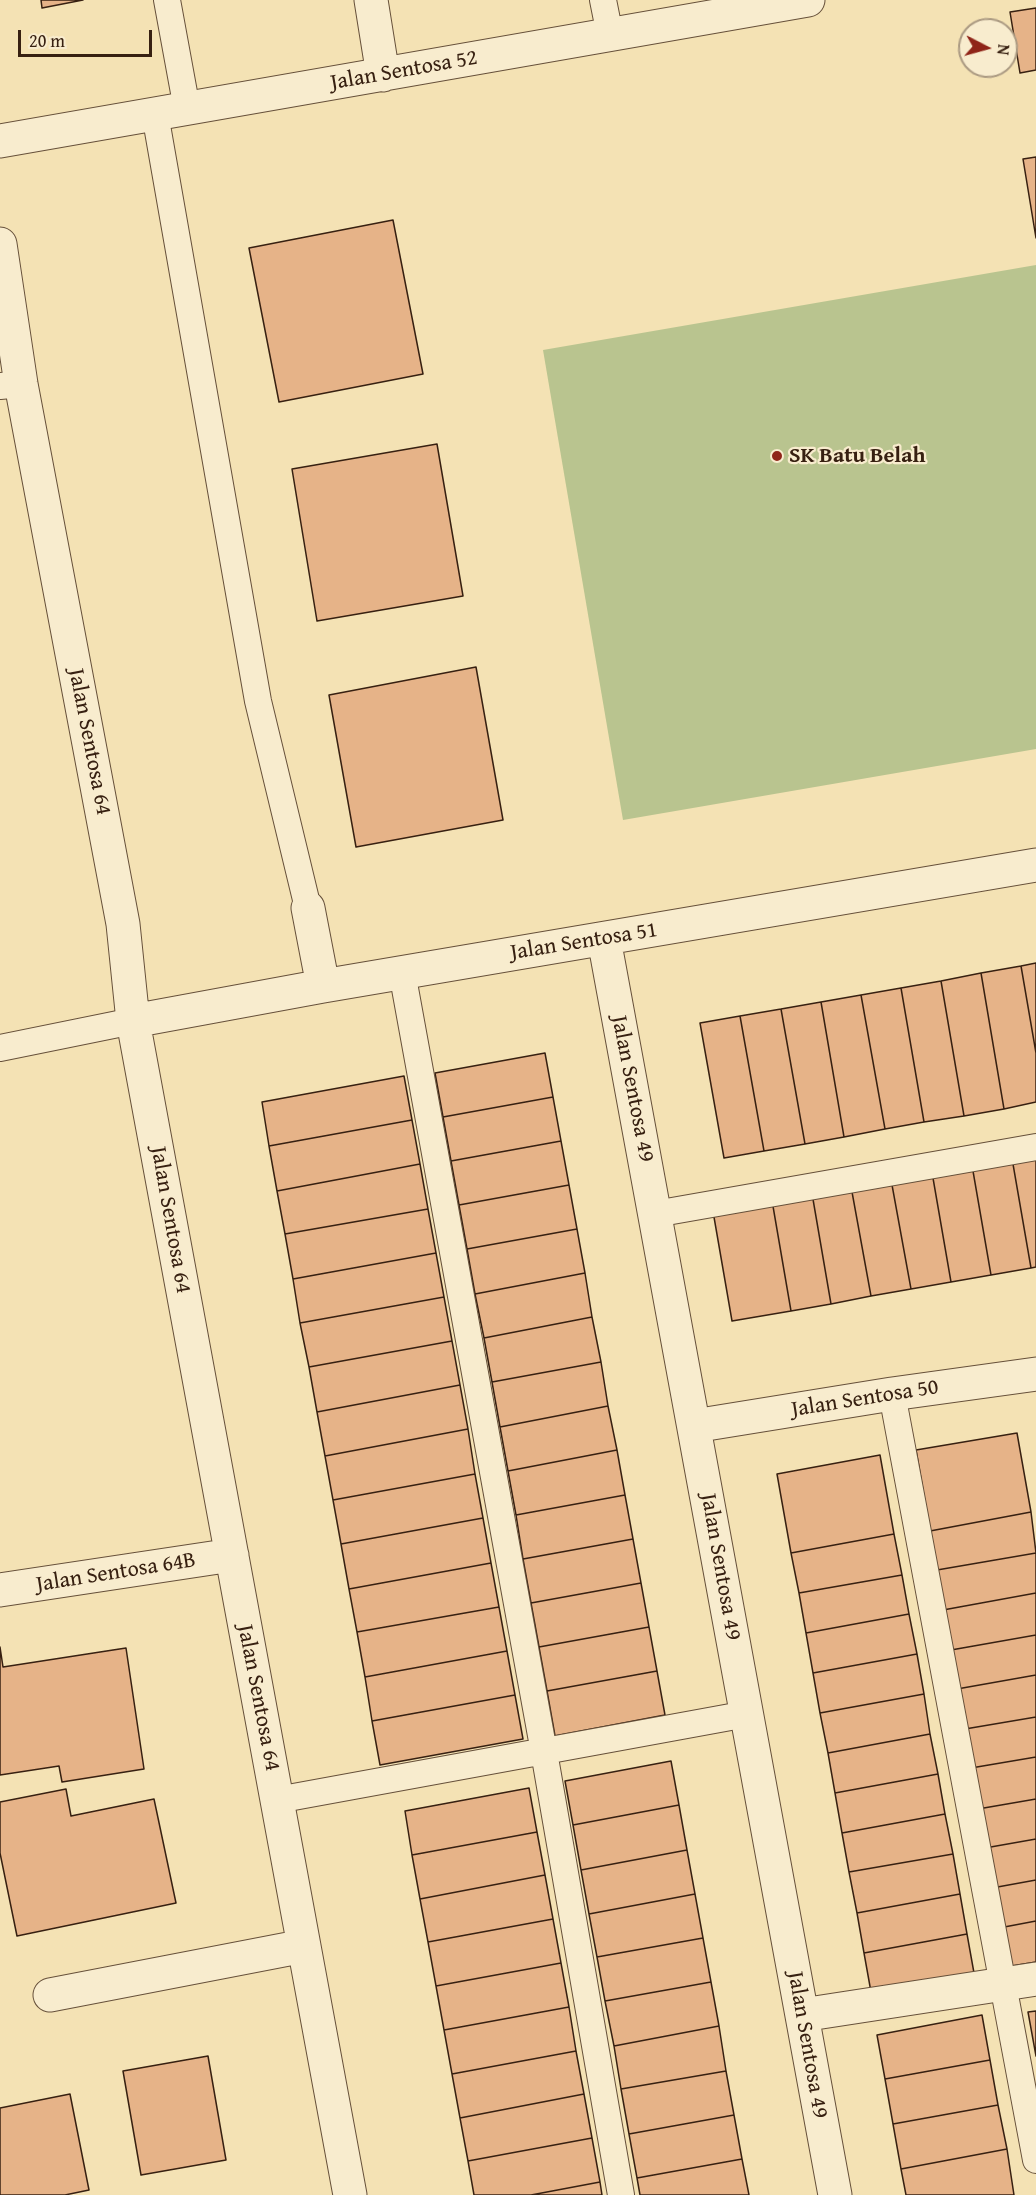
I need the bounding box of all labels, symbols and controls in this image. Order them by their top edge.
scale bar [21,18,154,56]
north arrow [958,18,1018,78]
text: 20 m [29,27,65,54]
text: N [991,43,1016,56]
street label: Jalan Sentosa 52 [329,45,479,97]
place label: SK Batu Belah [789,443,925,469]
marker: SK Batu Belah [770,449,784,463]
street label: Jalan Sentosa 64 [62,667,116,817]
street label: Jalan Sentosa 51 [509,917,659,967]
street label: Jalan Sentosa 49 [605,1014,659,1164]
street label: Jalan Sentosa 64 [144,1145,196,1295]
street label: Jalan Sentosa 50 [790,1374,940,1424]
street label: Jalan Sentosa 49 [694,1492,746,1642]
street label: Jalan Sentosa 64B [34,1547,198,1599]
street label: Jalan Sentosa 64 [231,1623,285,1773]
street label: Jalan Sentosa 49 [781,1970,833,2120]

